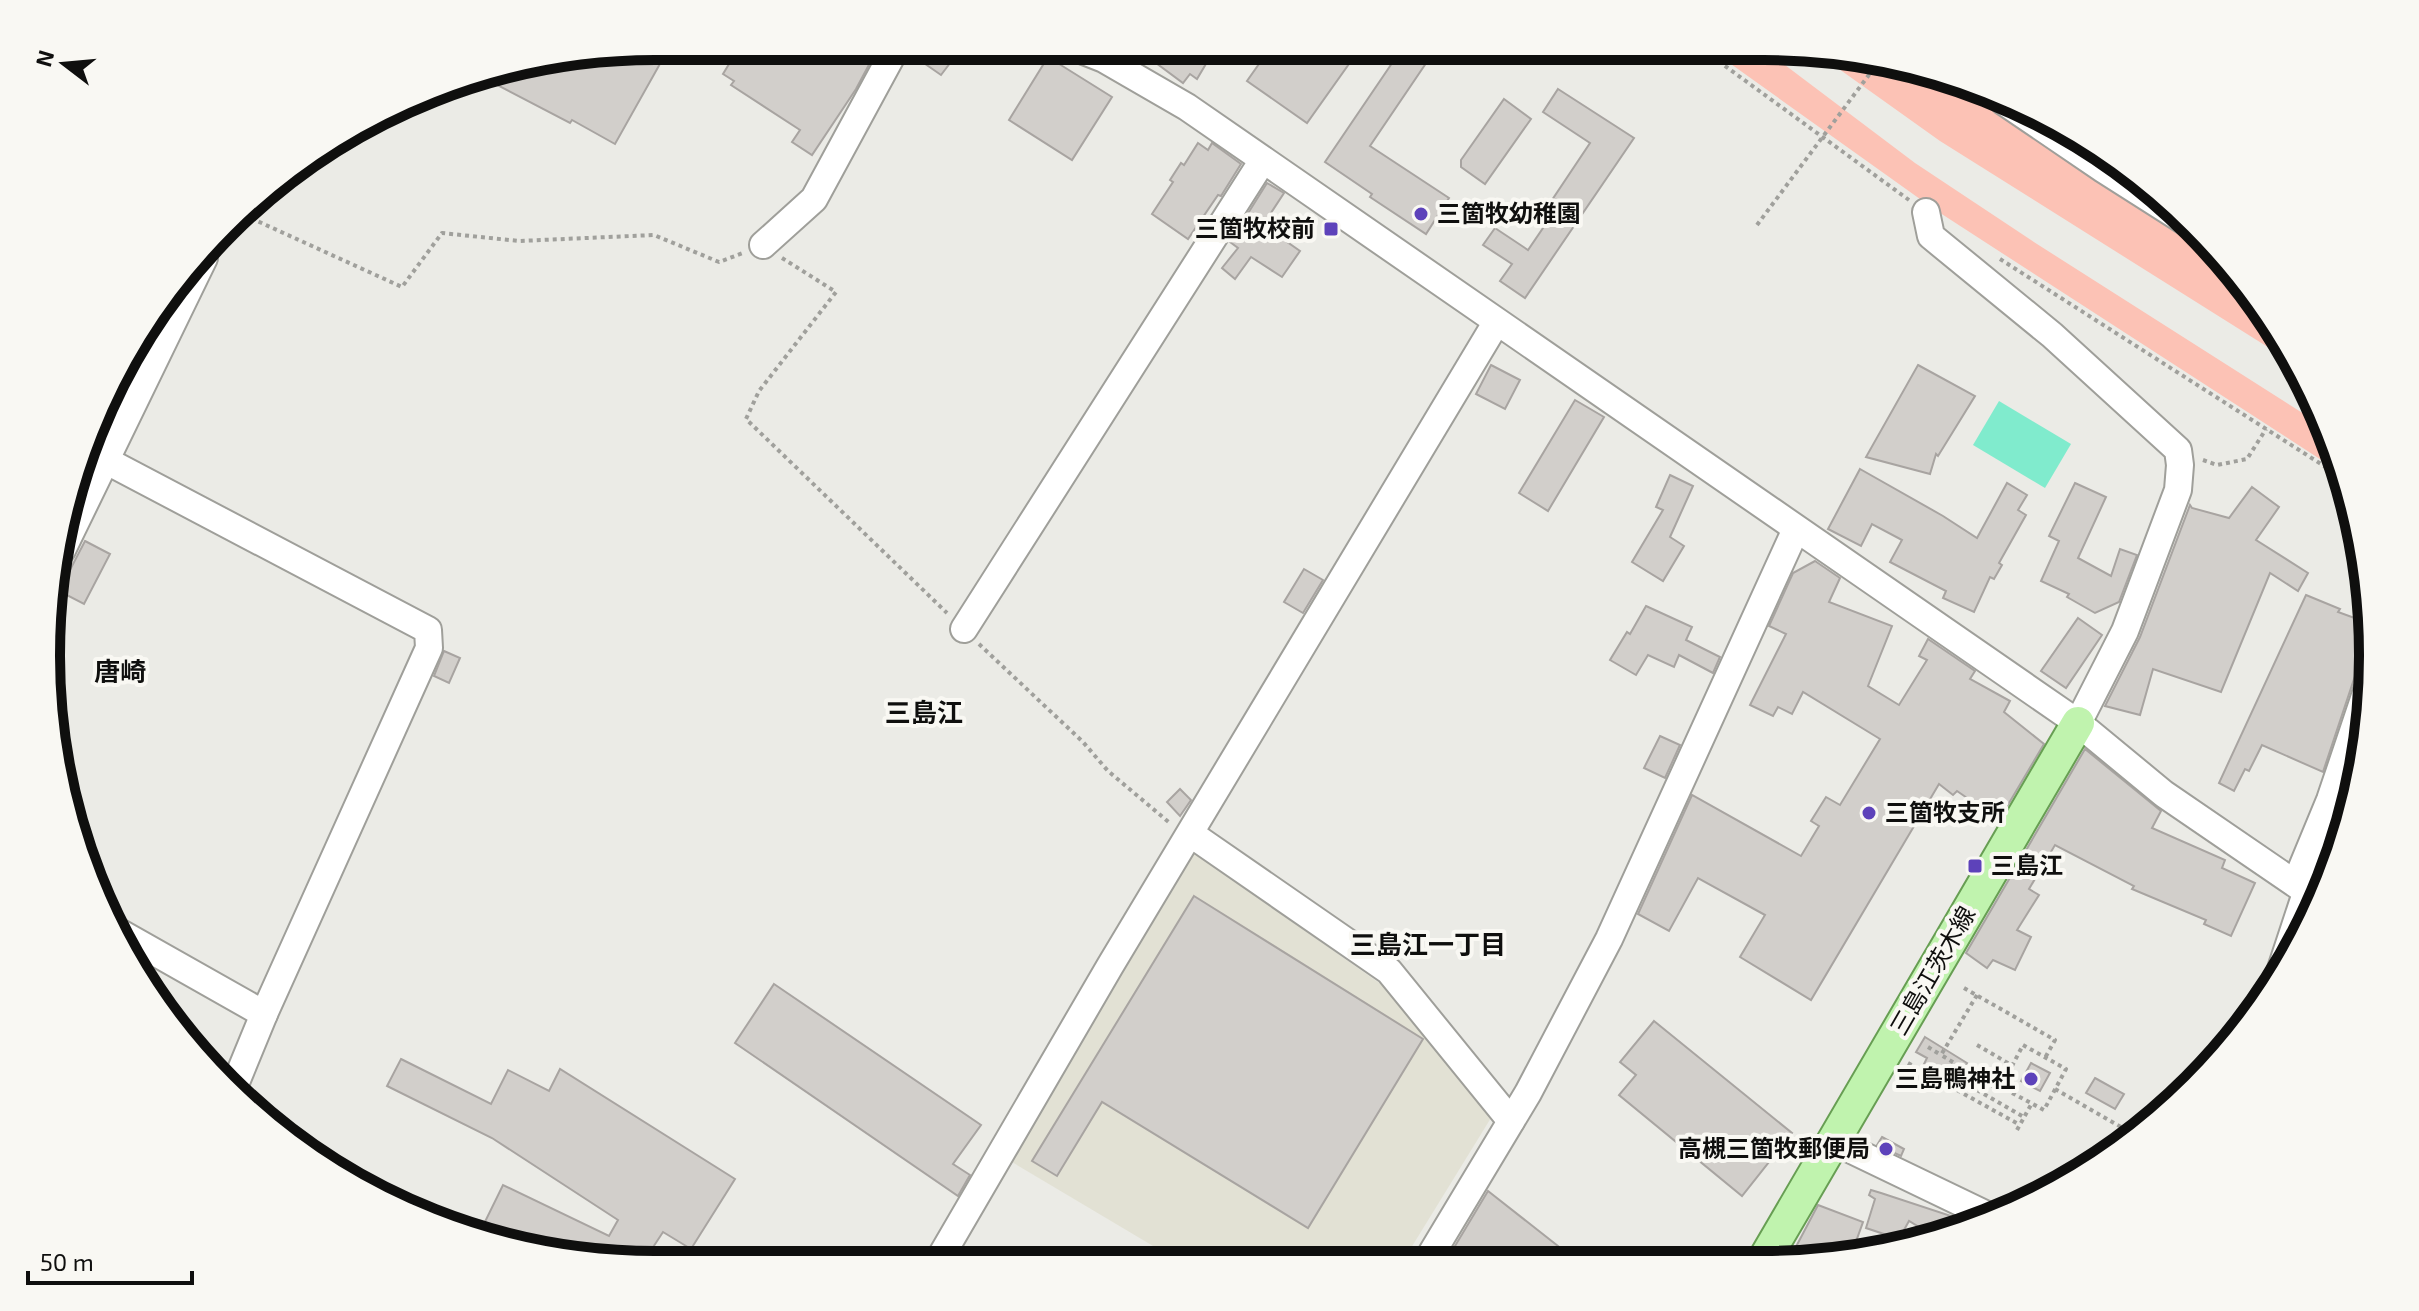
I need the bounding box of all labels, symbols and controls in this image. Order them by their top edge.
north arrow [24,24,104,104]
text: N [29,47,58,69]
place label: 三箇牧幼稚園 [1437,198,1581,227]
marker: 三箇牧幼稚園 [1412,205,1430,223]
place label: 三箇牧校前 [1195,213,1315,242]
marker: 三箇牧校前 [1322,220,1340,238]
district label: 唐崎 [94,655,146,686]
district label: 三島江 [885,696,963,727]
place label: 三箇牧支所 [1885,797,2005,826]
marker: 三箇牧支所 [1860,804,1878,822]
place label: 三島江 [1991,850,2063,879]
marker: 三島江 [1966,857,1984,875]
street label: 三島江茨木線 [1883,901,1980,1040]
district label: 三島江一丁目 [1350,928,1506,959]
place label: 三島鴨神社 [1895,1063,2015,1092]
marker: 三島鴨神社 [2022,1070,2040,1088]
place label: 高槻三箇牧郵便局 [1678,1133,1870,1162]
marker: 高槻三箇牧郵便局 [1877,1140,1895,1158]
scale bar [28,1235,192,1285]
text: 50 m [40,1247,94,1276]

